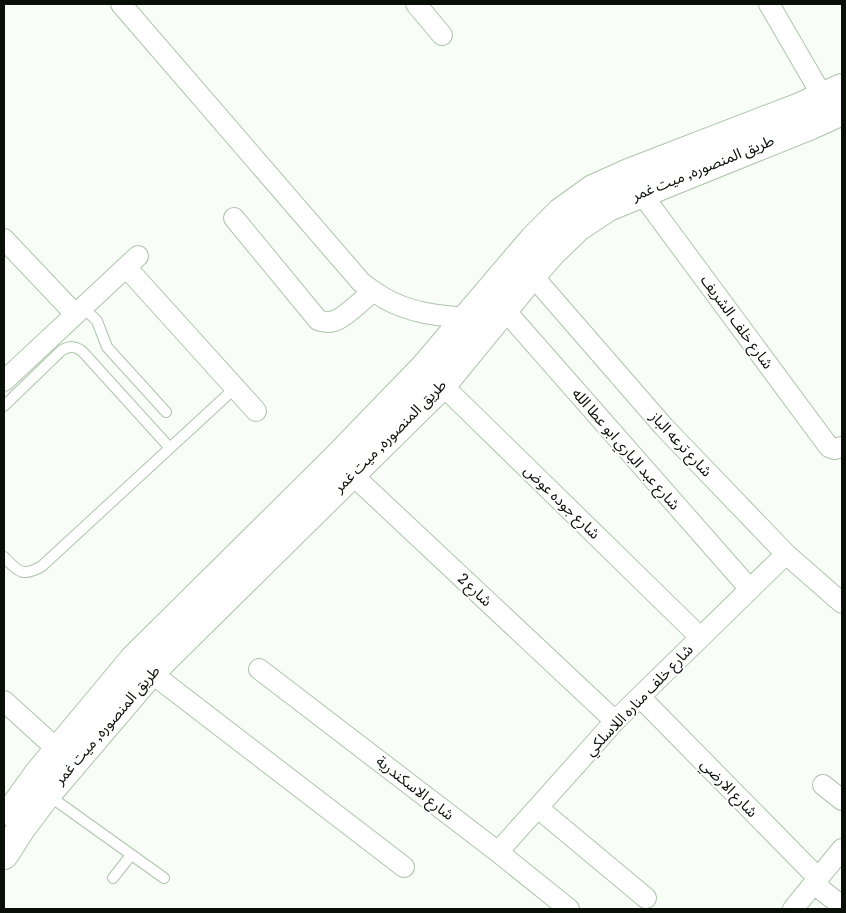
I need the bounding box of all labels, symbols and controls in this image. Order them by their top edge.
street label: طريق المنصوره, ميت غمر [627,128,777,206]
street label: شارع خلف الشريف [694,269,780,374]
street label: طريق المنصوره, ميت غمر [326,373,451,497]
street label: شارع عبد الباري ابو عطا الله [566,382,687,516]
street label: شارع ترعه الباز [643,404,719,483]
street label: شارع جوده عوض [518,458,607,545]
street label: شارع 2 [452,567,499,613]
street label: شارع خلف مناره اللاسلكي [578,638,699,761]
street label: طريق المنصوره, ميت غمر [47,659,164,790]
street label: شارع الاسكندرية [371,749,460,826]
street label: شارع الارضي [695,752,764,823]

